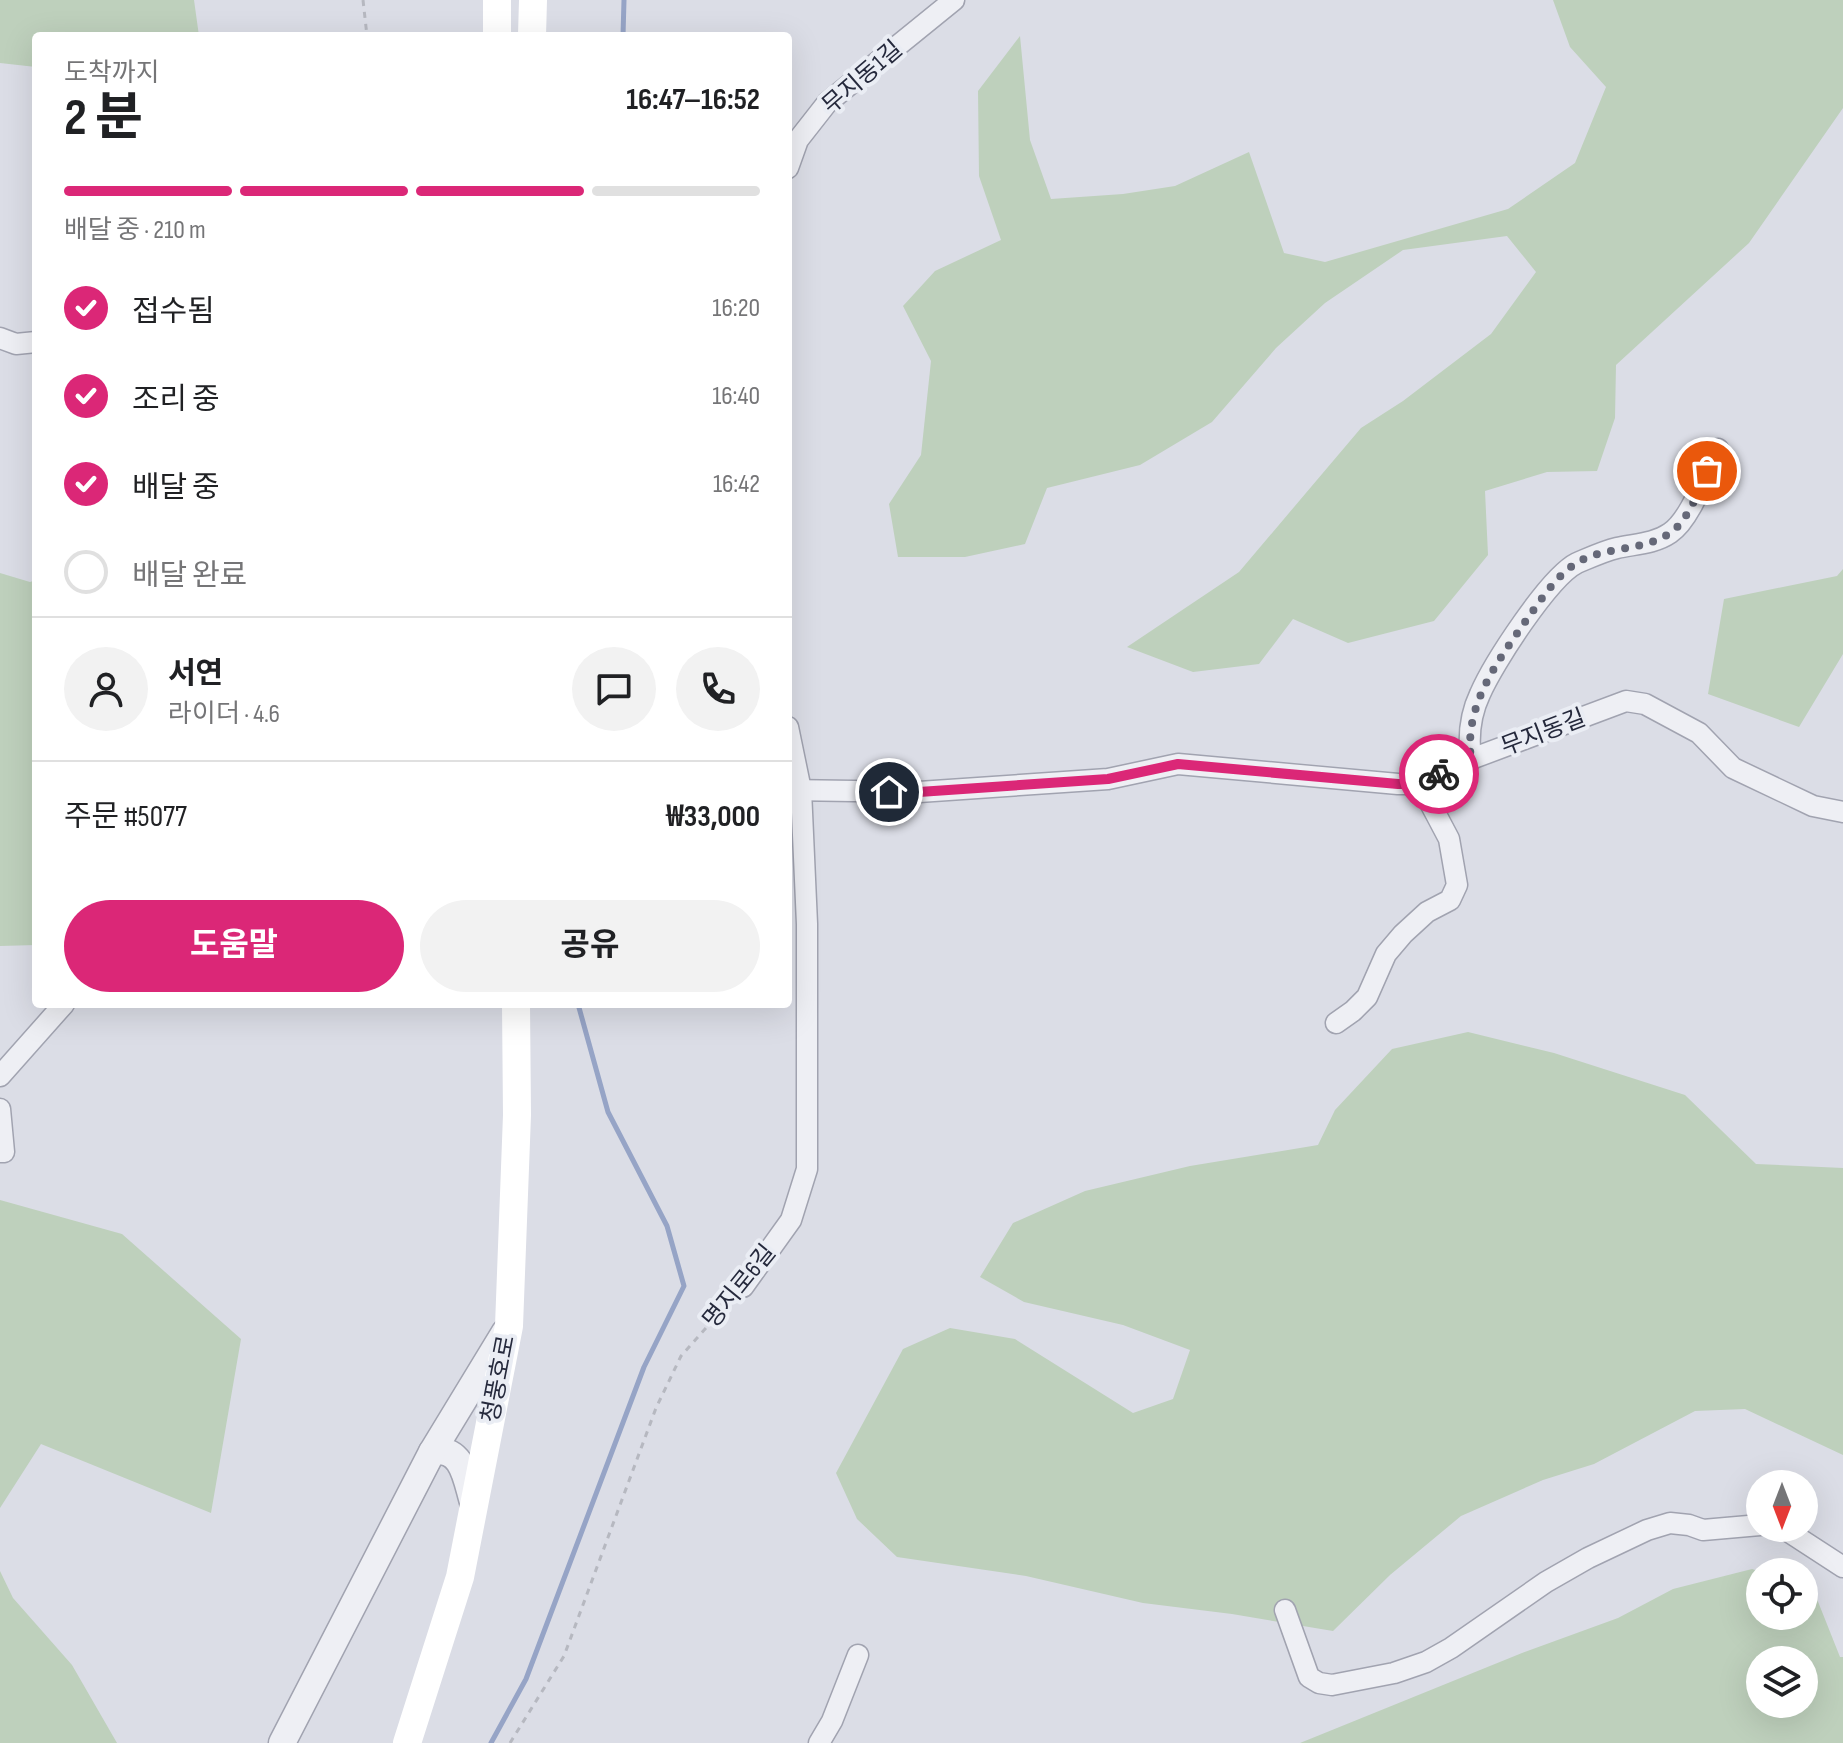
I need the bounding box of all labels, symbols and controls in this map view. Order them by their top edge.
street label: 무지동1길 [816,35,908,120]
text: 도착까지 [64,58,160,89]
text: 16:47–16:52 [626,82,760,118]
text: 2 분 [64,87,143,150]
text: 배달 중 · 210 m [64,215,206,246]
icon: check [64,286,108,330]
text: 16:20 [712,293,760,324]
text: 접수됨 [132,294,215,330]
icon: check [64,374,108,418]
text: 16:40 [712,381,760,412]
text: 조리 중 [132,382,220,418]
pin [1673,437,1741,505]
icon: bag [1685,449,1729,493]
icon: check [64,462,108,506]
text: 16:42 [713,469,760,500]
text: 배달 중 [132,470,220,506]
text: 배달 완료 [132,558,247,594]
button: person [64,647,148,731]
button: chat [572,647,656,731]
button: phone [676,647,760,731]
text: 서연 [168,656,223,692]
text: 라이더 · 4.6 [168,699,280,730]
street label: 무지동길 [1497,703,1590,762]
courier [1399,734,1479,814]
icon: bike [1417,752,1461,796]
pin [855,758,923,826]
icon: home [867,770,911,814]
text: 주문 #5077 [64,799,187,835]
text: ₩33,000 [666,799,760,835]
button: 도움말 [64,900,404,992]
button: 공유 [420,900,760,992]
street label: 명지로6길 [697,1239,782,1334]
street label: 청풍호로 [476,1333,521,1425]
north arrow [1746,1470,1818,1542]
map controls [1746,1470,1818,1718]
button: locate [1746,1558,1818,1630]
button: layers [1746,1646,1818,1718]

